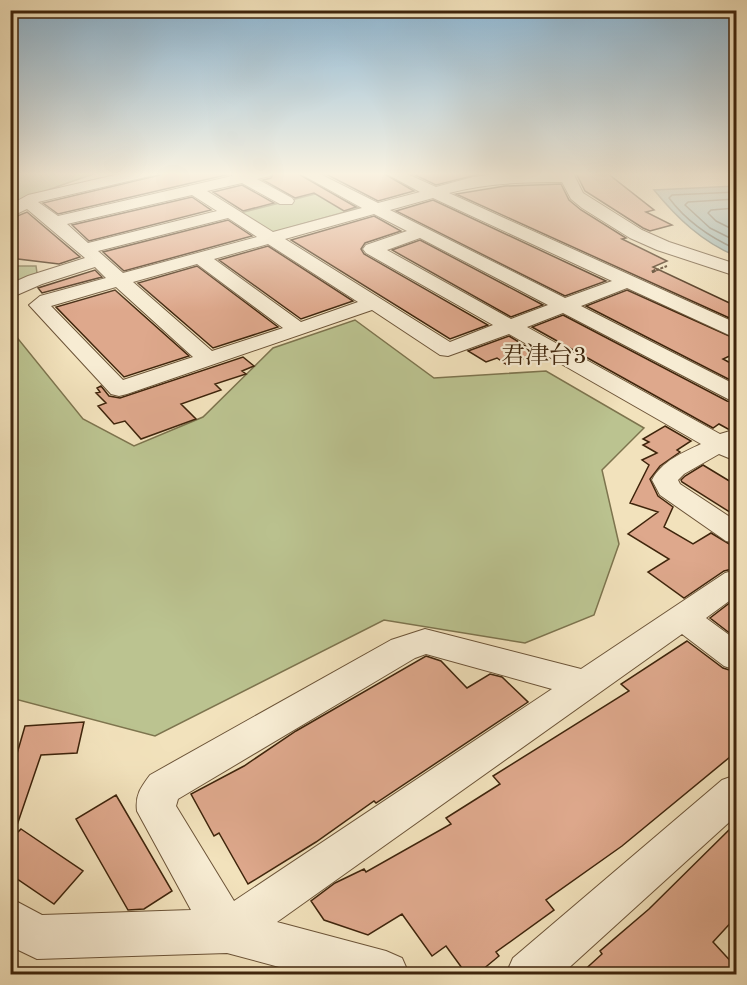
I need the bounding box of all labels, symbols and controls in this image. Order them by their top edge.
district label: 君津台3 [501,342,587,369]

